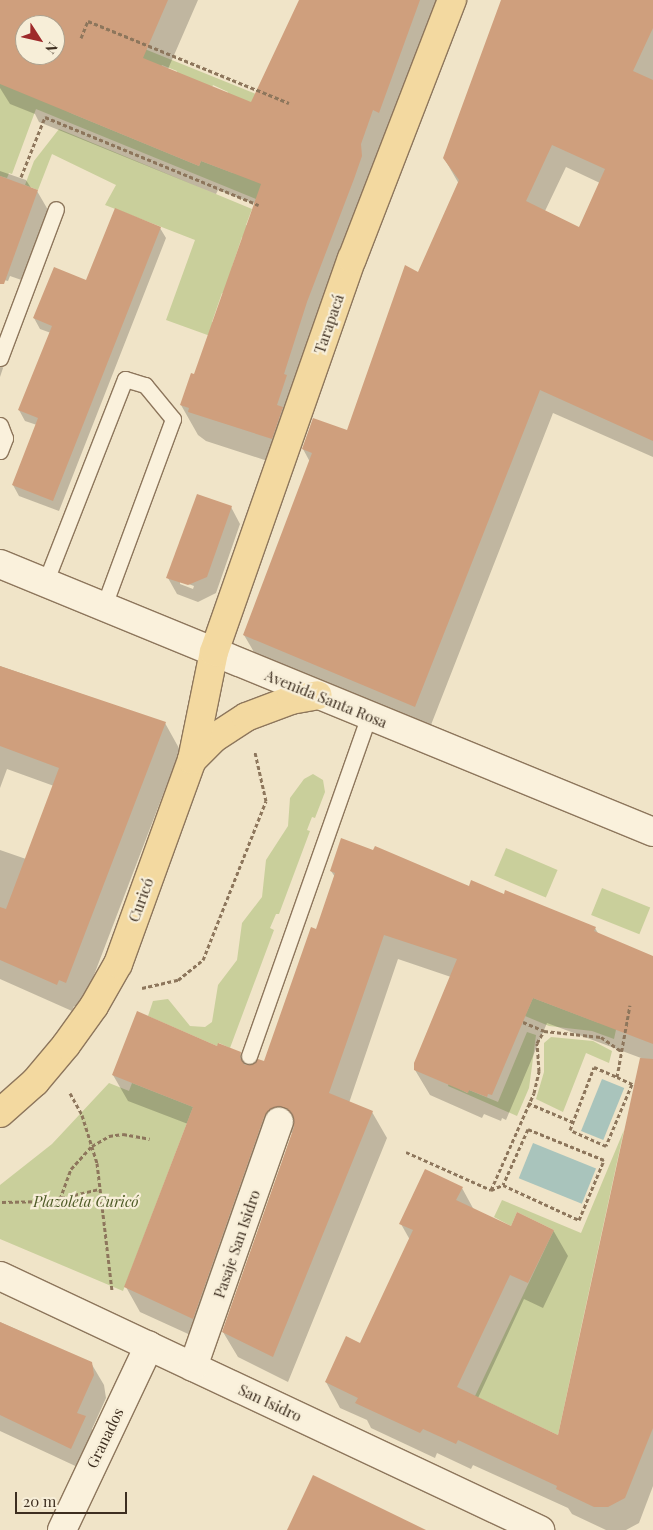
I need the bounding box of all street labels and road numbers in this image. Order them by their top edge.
street label: Tarapacá [310,292,348,356]
street label: Avenida Santa Rosa [262,666,390,732]
street label: Curicó [125,875,157,925]
street label: Pasaje San Isidro [210,1187,264,1301]
street label: San Isidro [236,1381,304,1425]
street label: Granados [83,1405,127,1471]

